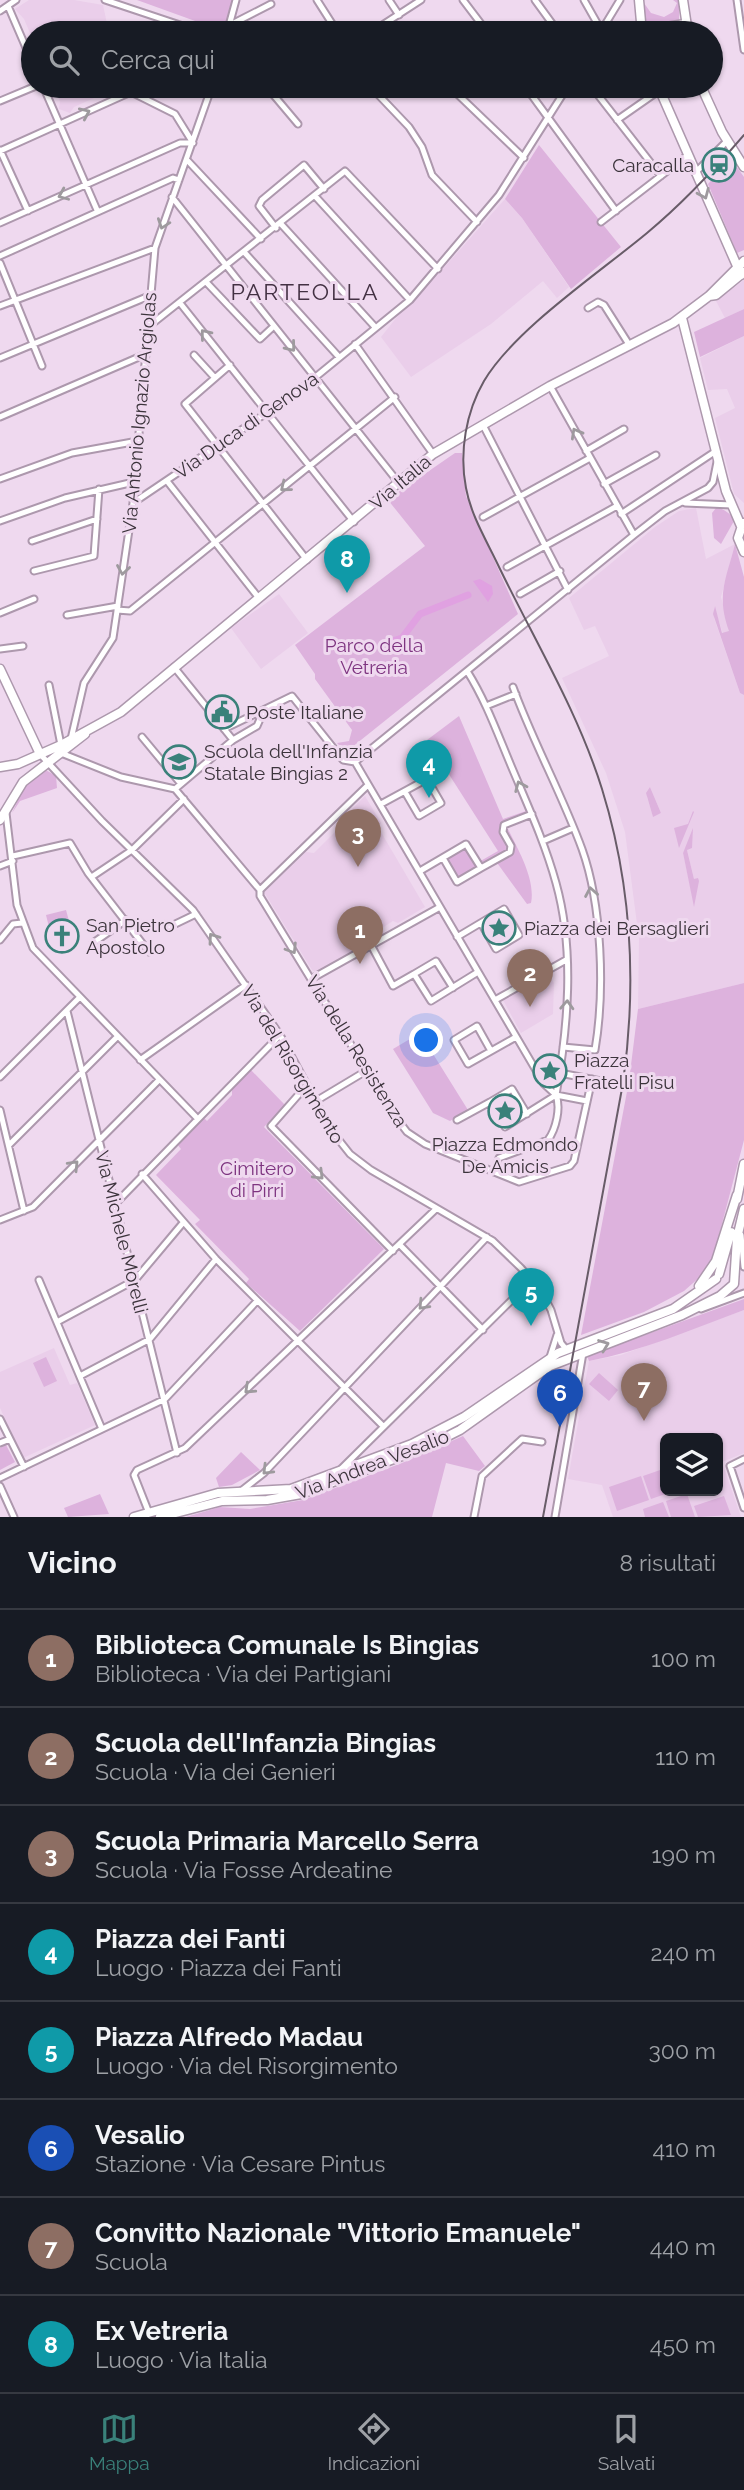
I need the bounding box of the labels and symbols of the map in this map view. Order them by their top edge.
one-way arrow [78,107,90,121]
station icon: Caracalla [700,146,738,184]
place label: Caracalla [612,154,694,176]
one-way arrow [696,186,710,199]
one-way arrow [57,187,70,201]
one-way arrow [157,218,171,230]
district label: PARTEOLLA [231,278,379,305]
street label: Via Antonio Ignazio Argiolas [117,291,161,535]
one-way arrow [201,330,213,343]
one-way arrow [283,338,295,351]
street label: Via Duca di Genova [170,367,322,483]
one-way arrow [571,427,584,440]
street label: Via Italia [365,450,435,514]
one-way arrow [280,478,292,491]
pin: 8 [324,535,370,593]
one-way arrow [116,565,131,576]
park label: Parco della Vetreria [325,634,423,678]
public building icon: Poste Italiane [203,693,241,731]
place label: Poste Italiane [246,701,364,723]
place label: Scuola dell'Infanzia Statale Bingias 2 [204,740,373,784]
pin: 4 [406,740,452,798]
school or university icon: Scuola dell'Infanzia Statale Bingias 2 [160,743,198,781]
one-way arrow [514,780,528,792]
pin: 3 [335,809,381,867]
one-way arrow [585,886,600,898]
pin: 1 [337,906,383,964]
place icon: Piazza dei Bersaglieri [480,909,518,947]
place label: San Pietro Apostolo [86,914,175,958]
church icon: San Pietro Apostolo [43,917,81,955]
place label: Piazza dei Bersaglieri [524,917,709,939]
one-way arrow [209,933,221,946]
one-way arrow [284,941,297,954]
pin: 2 [507,949,553,1007]
street label: Via della Resistenza [301,971,413,1131]
street label: Via del Risorgimento [237,981,349,1147]
one-way arrow [559,1000,574,1011]
your location [409,1023,443,1057]
place label: Piazza Fratelli Pisu [574,1049,674,1093]
place icon: Piazza Fratelli Pisu [531,1052,569,1090]
place icon: Piazza Edmondo De Amicis [486,1092,524,1130]
place label: Piazza Edmondo De Amicis [432,1133,578,1177]
street label: Via Michele Morelli [91,1148,153,1316]
park label: Cimitero di Pirri [220,1157,294,1201]
one-way arrow [66,1161,79,1174]
one-way arrow [310,1166,323,1179]
pin: 5 [508,1268,554,1326]
one-way arrow [419,1297,432,1310]
one-way arrow [598,1339,610,1353]
pin: 7 [621,1363,667,1421]
pin: 6 [537,1369,583,1427]
one-way arrow [244,1381,257,1393]
street label: Via Andrea Vesalio [292,1425,452,1503]
one-way arrow [263,1462,275,1474]

